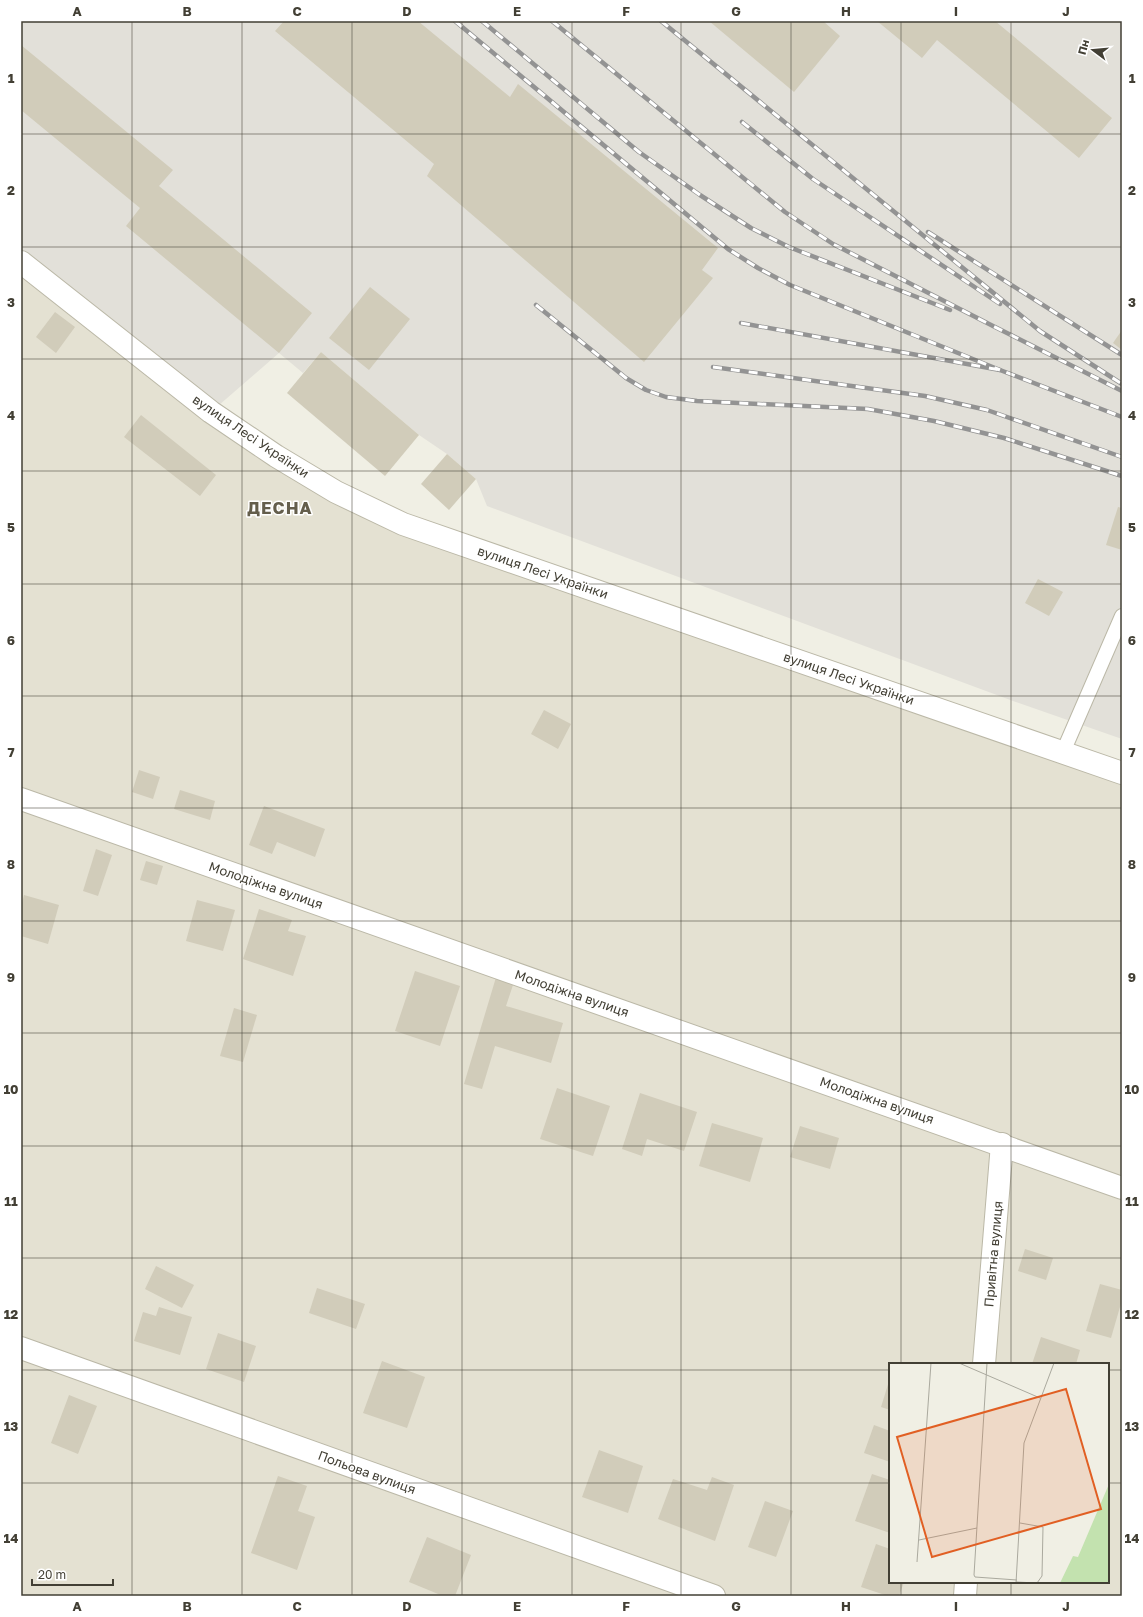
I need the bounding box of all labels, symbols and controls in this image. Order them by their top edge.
text: A [72,3,82,19]
text: B [182,3,192,19]
text: C [292,3,302,19]
text: D [402,3,412,19]
text: E [513,3,521,19]
text: F [622,3,630,19]
text: G [731,3,741,19]
text: H [841,3,851,19]
text: I [954,3,958,19]
text: J [1062,3,1070,19]
north arrow [1073,30,1113,70]
text: Пн [1075,38,1091,56]
text: 1 [8,70,15,86]
text: 1 [1129,70,1136,86]
text: 2 [7,182,15,198]
text: 2 [1128,182,1136,198]
text: 3 [7,294,15,310]
text: 3 [1128,294,1136,310]
street label: вулиця Лесі Українки [190,391,312,481]
text: 4 [7,407,15,423]
text: 4 [1128,407,1136,423]
district label: ДЕСНА [247,497,313,518]
text: 5 [7,519,15,535]
text: 5 [1128,519,1136,535]
street label: вулиця Лесі Українки [476,542,610,602]
text: 6 [7,632,15,648]
text: 6 [1128,632,1136,648]
street label: вулиця Лесі Українки [782,648,916,708]
text: 7 [7,744,15,760]
text: 7 [1128,744,1136,760]
text: 8 [7,856,15,872]
text: 8 [1128,856,1136,872]
street label: Молодіжна вулиця [207,858,325,912]
street label: Молодіжна вулиця [513,966,631,1020]
text: 9 [7,969,15,985]
text: 9 [1128,969,1136,985]
street label: Молодіжна вулиця [818,1073,936,1127]
text: 10 [3,1081,19,1097]
text: 10 [1124,1081,1140,1097]
text: 11 [4,1193,18,1209]
text: 11 [1125,1193,1139,1209]
street label: Привітна вулиця [980,1200,1006,1308]
text: 12 [4,1306,18,1322]
text: 12 [1125,1306,1139,1322]
inset map [889,1363,1109,1583]
text: 13 [4,1418,18,1434]
text: 13 [1125,1418,1139,1434]
street label: Польова вулиця [316,1447,418,1497]
text: 14 [4,1530,18,1546]
text: 14 [1125,1530,1139,1546]
scale bar [32,1561,113,1587]
text: 20 m [38,1567,66,1582]
text: A [72,1598,82,1614]
text: B [182,1598,192,1614]
text: C [292,1598,302,1614]
text: D [402,1598,412,1614]
text: E [513,1598,521,1614]
text: F [622,1598,630,1614]
text: G [731,1598,741,1614]
text: H [841,1598,851,1614]
text: I [954,1598,958,1614]
text: J [1062,1598,1070,1614]

